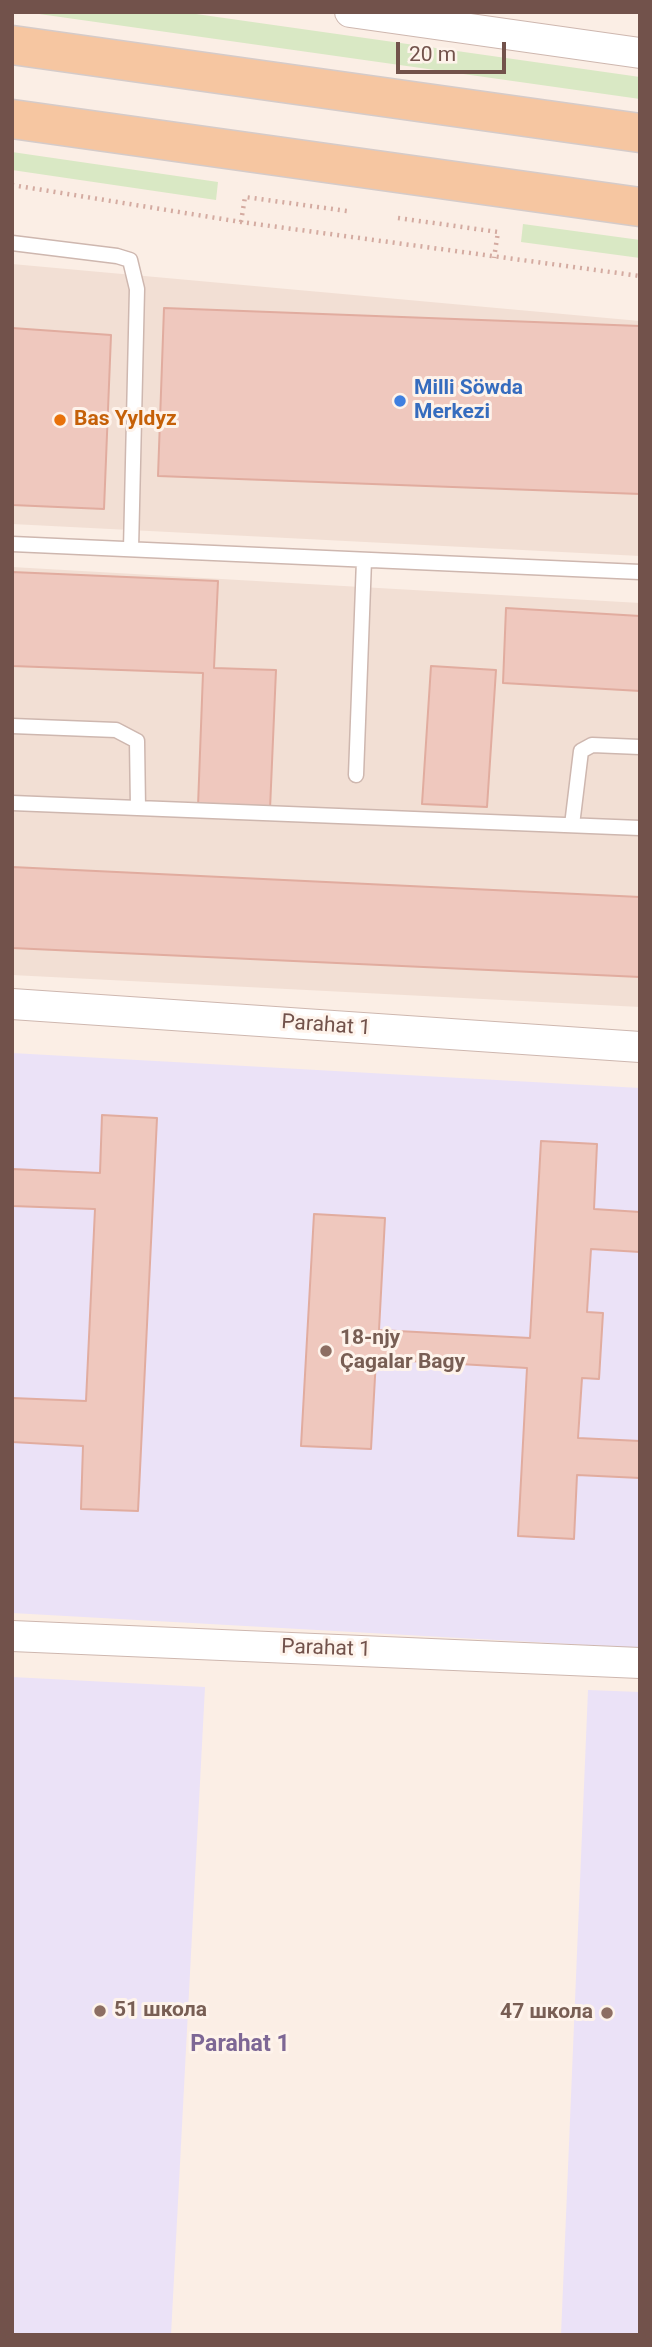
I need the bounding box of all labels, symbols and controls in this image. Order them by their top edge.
scale bar [400,28,510,72]
text: 20 m [409,42,456,66]
place label: Milli Söwda Merkezi [414,376,523,426]
marker: Milli Söwda Merkezi [392,393,408,409]
place label: Bas Yyldyz [74,407,177,433]
marker: Bas Yyldyz [52,412,68,428]
street label: Parahat 1 [280,1010,372,1042]
place label: 18-njy Çagalar Bagy [340,1326,465,1376]
marker: 18-njy Çagalar Bagy [318,1343,334,1359]
street label: Parahat 1 [281,1635,371,1663]
place label: 51 школа [114,1998,207,2024]
place label: 47 школа [500,2000,593,2026]
marker: 51 школа [92,2003,108,2019]
marker: 47 школа [599,2005,615,2021]
district label: Parahat 1 [190,2031,290,2059]

